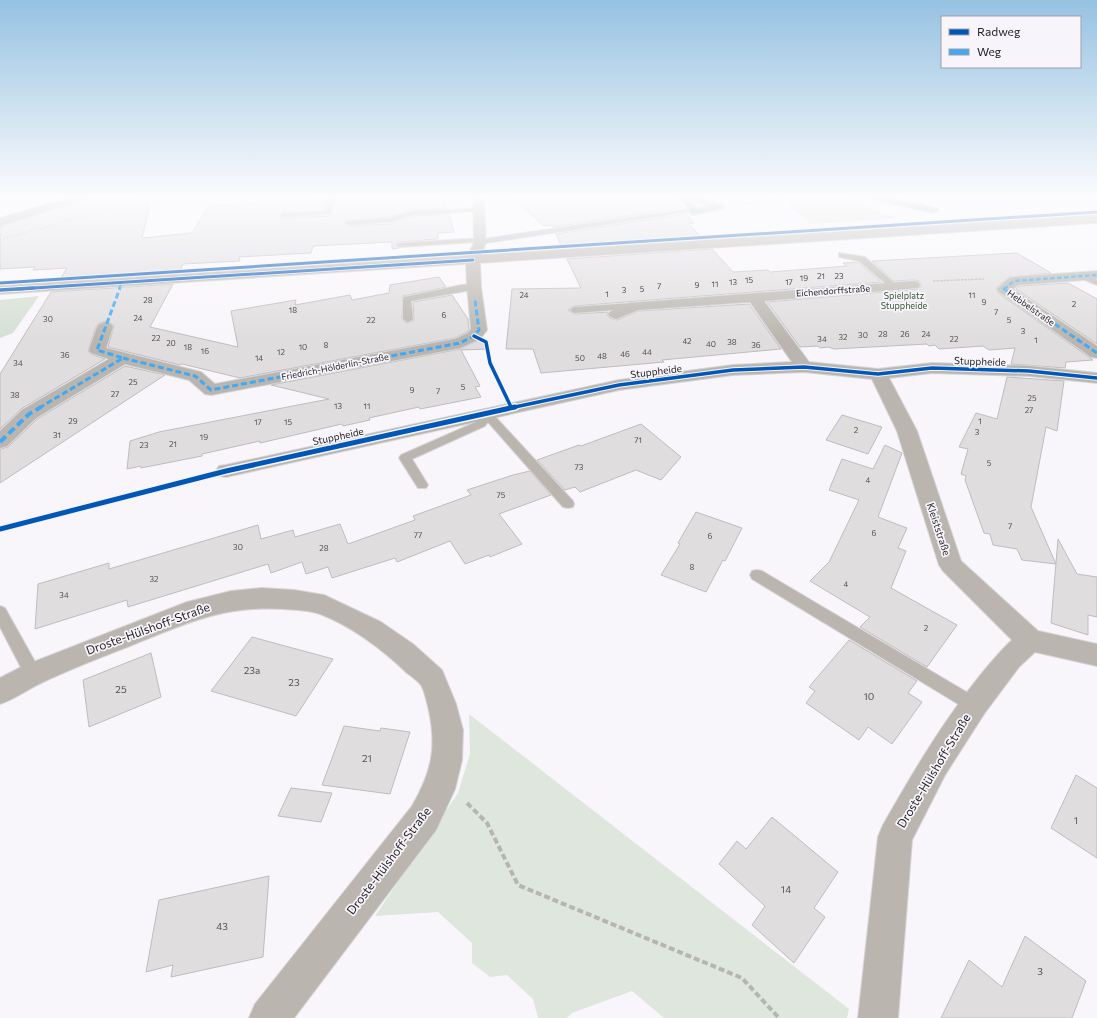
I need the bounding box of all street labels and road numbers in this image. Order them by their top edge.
street label: Eichendorffstraße [796,282,871,299]
street label: Hebbelstraße [1005,287,1057,328]
street label: Friedrich-Hölderlin-Straße [280,351,390,382]
street label: Stuppheide [954,354,1006,368]
street label: Stuppheide [630,362,682,380]
street label: Stuppheide [311,425,365,447]
street label: Kleiststraße [925,501,953,557]
street label: Droste-Hülshoff-Straße [84,599,211,657]
street label: Droste-Hülshoff-Straße [893,711,973,830]
street label: Droste-Hülshoff-Straße [343,804,433,917]

